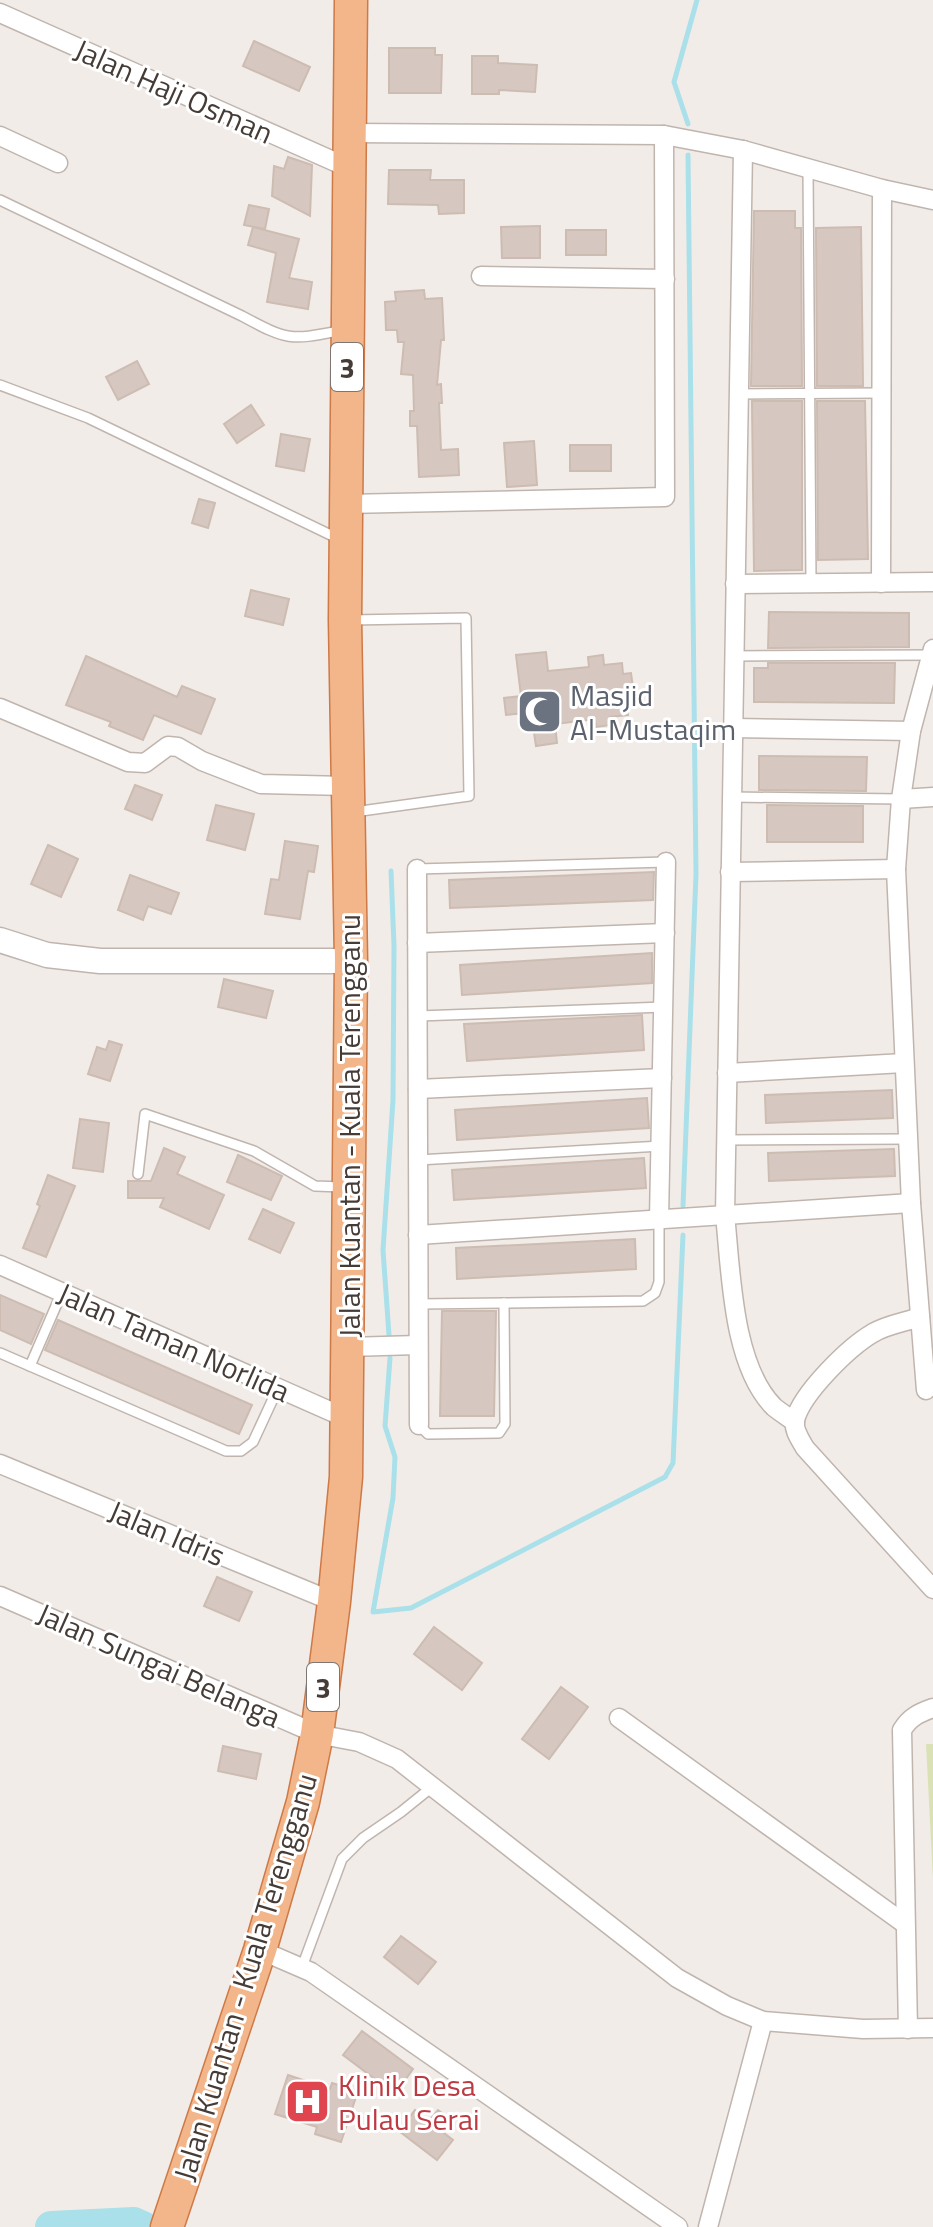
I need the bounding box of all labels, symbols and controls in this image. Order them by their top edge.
street label: Jalan Haji Osman [67,27,281,155]
road number: 3 [331,343,363,391]
place label: Masjid Al-Mustaqim [570,672,736,752]
mosque icon: Masjid Al-Mustaqim [515,688,563,736]
street label: Jalan Kuantan - Kuala Terengganu [326,914,372,1338]
street label: Jalan Taman Norlida [50,1270,298,1414]
street label: Jalan Idris [102,1488,232,1578]
street label: Jalan Sungai Belanga [30,1591,288,1739]
road number: 3 [307,1663,339,1711]
street label: Jalan Kuantan - Kuala Terengganu [161,1768,329,2186]
place label: Klinik Desa Pulau Serai [338,2062,480,2142]
hospital icon: Klinik Desa Pulau Serai [283,2078,331,2126]

